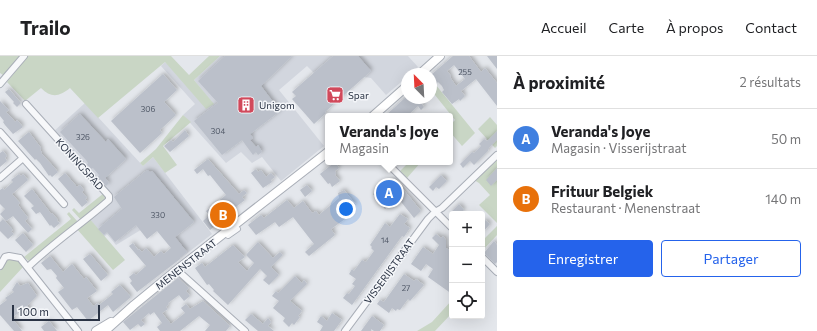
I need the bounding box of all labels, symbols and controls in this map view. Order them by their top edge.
text: Trailo [20,16,71,39]
text: Accueil [541,19,587,36]
text: Carte [609,19,644,36]
text: À propos [666,19,723,36]
text: Contact [745,19,797,36]
house number: 255 [458,67,472,77]
north arrow [401,68,437,104]
text: À proximité [513,72,605,93]
text: 2 résultats [740,74,801,90]
supermarket icon: Spar [325,85,345,105]
place label: Spar [348,89,369,101]
building icon: Unigom [236,95,256,115]
place label: Unigom [259,99,295,111]
house number: 306 [141,104,155,114]
popup [325,113,453,165]
text: Veranda's Joye [339,122,439,140]
text: Veranda's Joye [551,122,650,140]
house number: 304 [211,126,225,136]
text: A [521,131,531,147]
text: 50 m [771,131,801,147]
house number: 326 [76,132,90,142]
street label: KONINGSPAD [54,136,106,192]
text: Magasin [339,140,389,156]
text: Magasin · Visserijstraat [551,140,687,156]
pin: A [376,178,402,208]
text: Frituur Belgiek [551,182,653,200]
text: B [522,191,530,207]
text: 140 m [765,191,801,207]
your location [336,199,356,219]
pin: B [210,200,236,230]
text: Restaurant · Menenstraat [551,200,700,216]
house number: 330 [151,210,165,220]
map controls [449,211,485,319]
button: + [449,211,485,247]
street label: VISSERIJSTRAAT [361,235,417,306]
house number: 14 [381,235,389,245]
street label: MENENSTRAAT [153,236,220,292]
button: Enregistrer [513,240,653,277]
button: Partager [661,240,801,277]
button: − [449,247,485,283]
house number: 27 [402,283,410,293]
button: locate [449,283,485,319]
scale bar [12,303,100,322]
text: 100 m [18,305,49,318]

